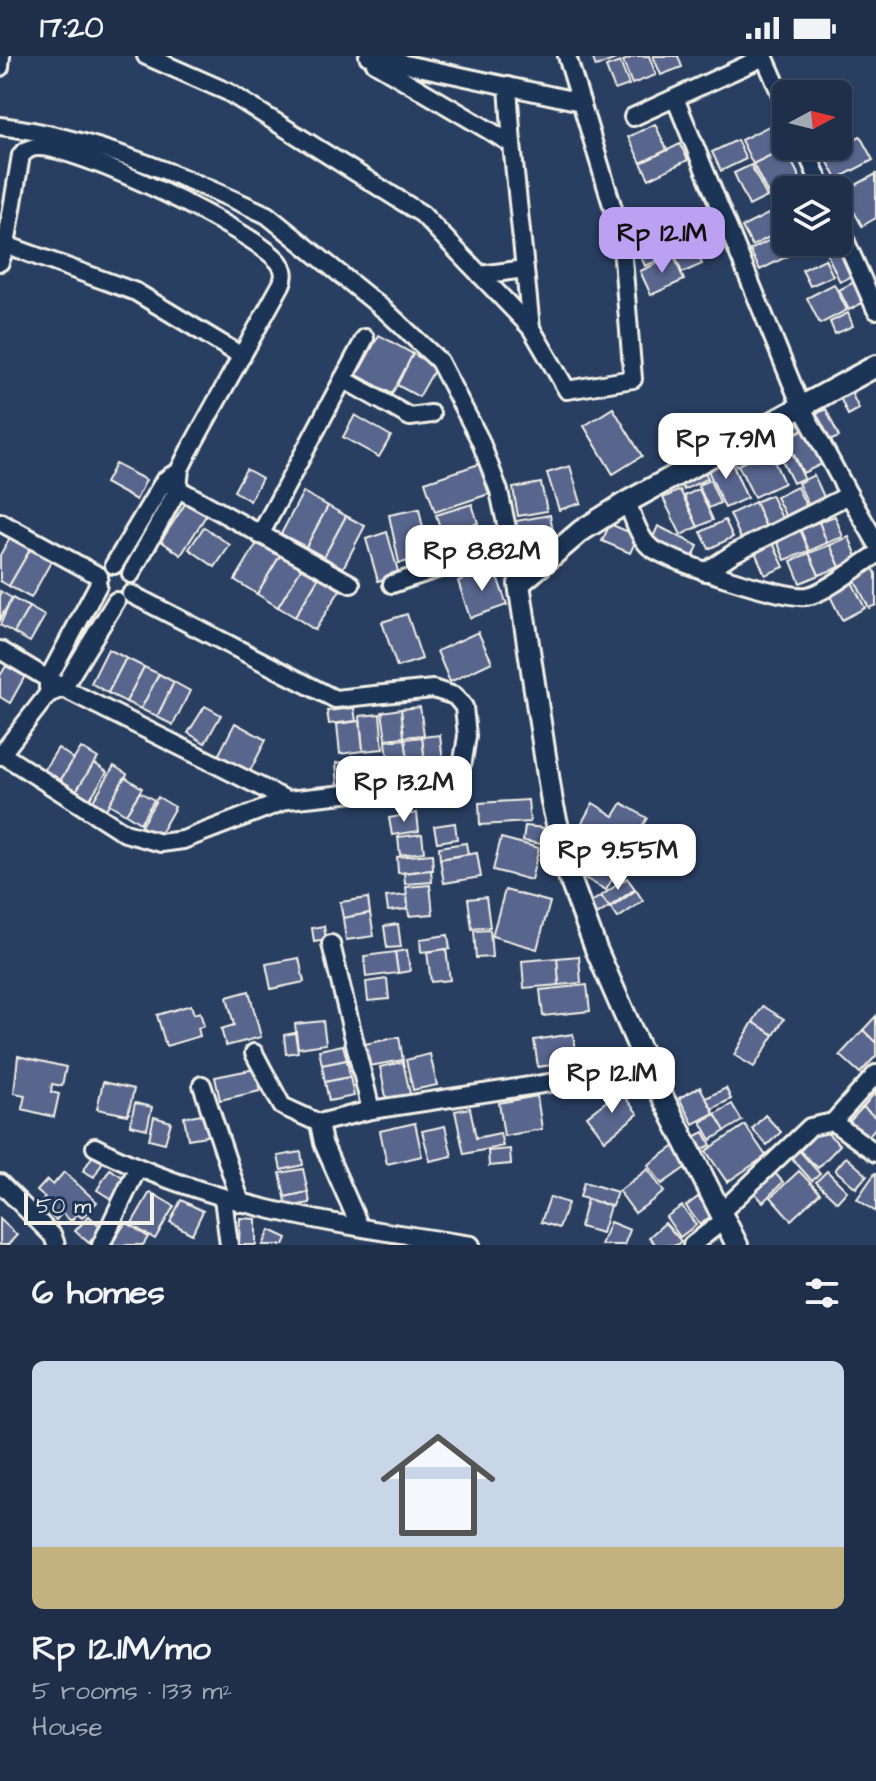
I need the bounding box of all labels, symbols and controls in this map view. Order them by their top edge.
text: 17:20 [40,7,103,49]
north arrow [772,80,852,160]
map controls [772,80,852,256]
button: layers [772,176,852,256]
pin: Rp 12.1M [579,207,745,275]
text: Rp 12.1M [617,215,707,251]
pin: Rp 7.9M [652,413,800,481]
text: Rp 7.9M [676,421,776,457]
pin: Rp 8.82M [399,525,565,593]
text: Rp 8.82M [423,533,541,569]
pin: Rp 13.2M [321,756,487,824]
text: Rp 13.2M [354,764,454,800]
pin: Rp 9.55M [535,824,701,892]
text: Rp 9.55M [558,832,678,868]
pin: Rp 12.1M [529,1047,695,1115]
text: Rp 12.1M [567,1055,657,1091]
scale bar [24,1189,154,1225]
text: 50 m [36,1191,91,1222]
text: 6 homes [32,1269,165,1317]
icon: filters [800,1271,844,1315]
icon: home [366,1413,510,1557]
text: Rp 12.1M/mo [32,1625,211,1673]
text: 5 rooms · 133 m² [32,1673,232,1709]
text: House [32,1709,103,1745]

